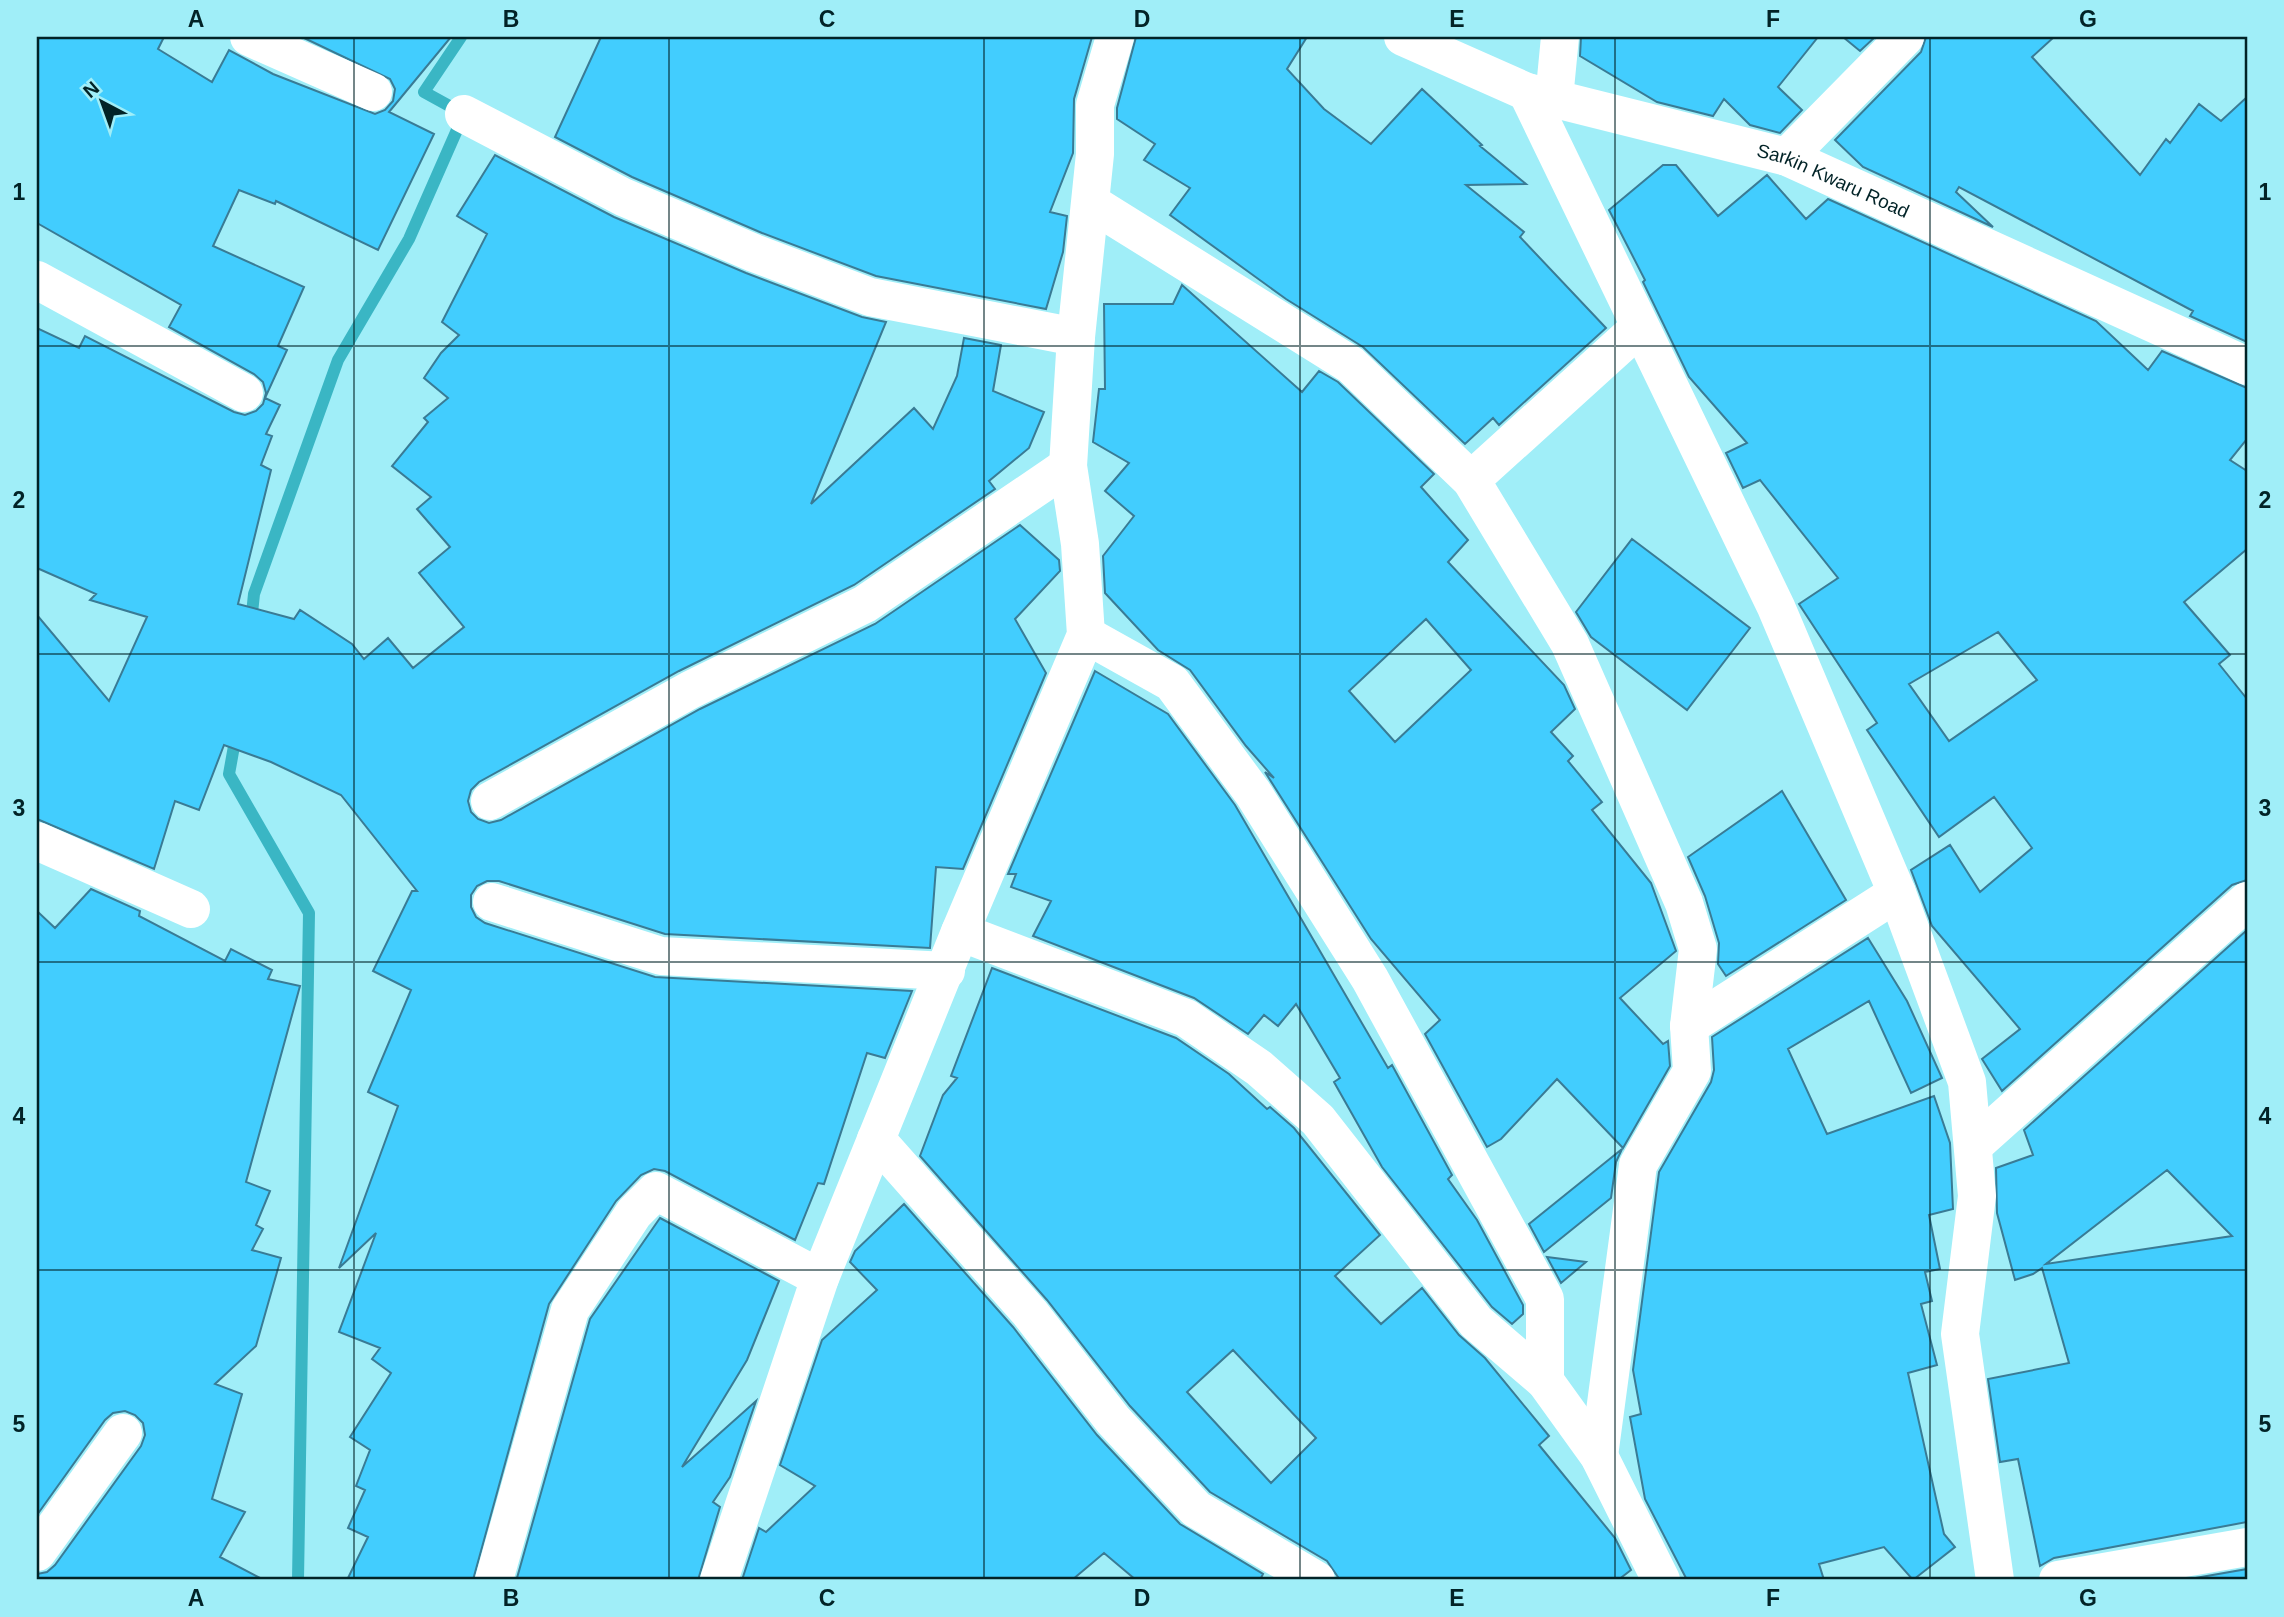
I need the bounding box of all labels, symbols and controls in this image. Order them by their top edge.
text: A [188,6,204,32]
text: B [503,6,519,32]
text: C [819,6,835,32]
text: D [1134,6,1150,32]
text: E [1449,6,1465,32]
text: F [1766,6,1780,32]
text: G [2079,6,2097,32]
north arrow [66,66,136,136]
text: N [79,77,103,102]
street label: Sarkin Kwaru Road [1755,140,1912,222]
text: 1 [13,179,26,205]
text: 1 [2259,179,2272,205]
text: 2 [13,487,25,513]
text: 2 [2259,487,2271,513]
text: 3 [13,795,25,821]
text: 3 [2259,795,2271,821]
text: 4 [13,1103,26,1129]
text: 4 [2259,1103,2272,1129]
text: 5 [13,1411,26,1437]
text: 5 [2259,1411,2272,1437]
text: A [188,1585,204,1611]
text: B [503,1585,519,1611]
text: C [819,1585,835,1611]
text: D [1134,1585,1150,1611]
text: E [1449,1585,1465,1611]
text: F [1766,1585,1780,1611]
text: G [2079,1585,2097,1611]

